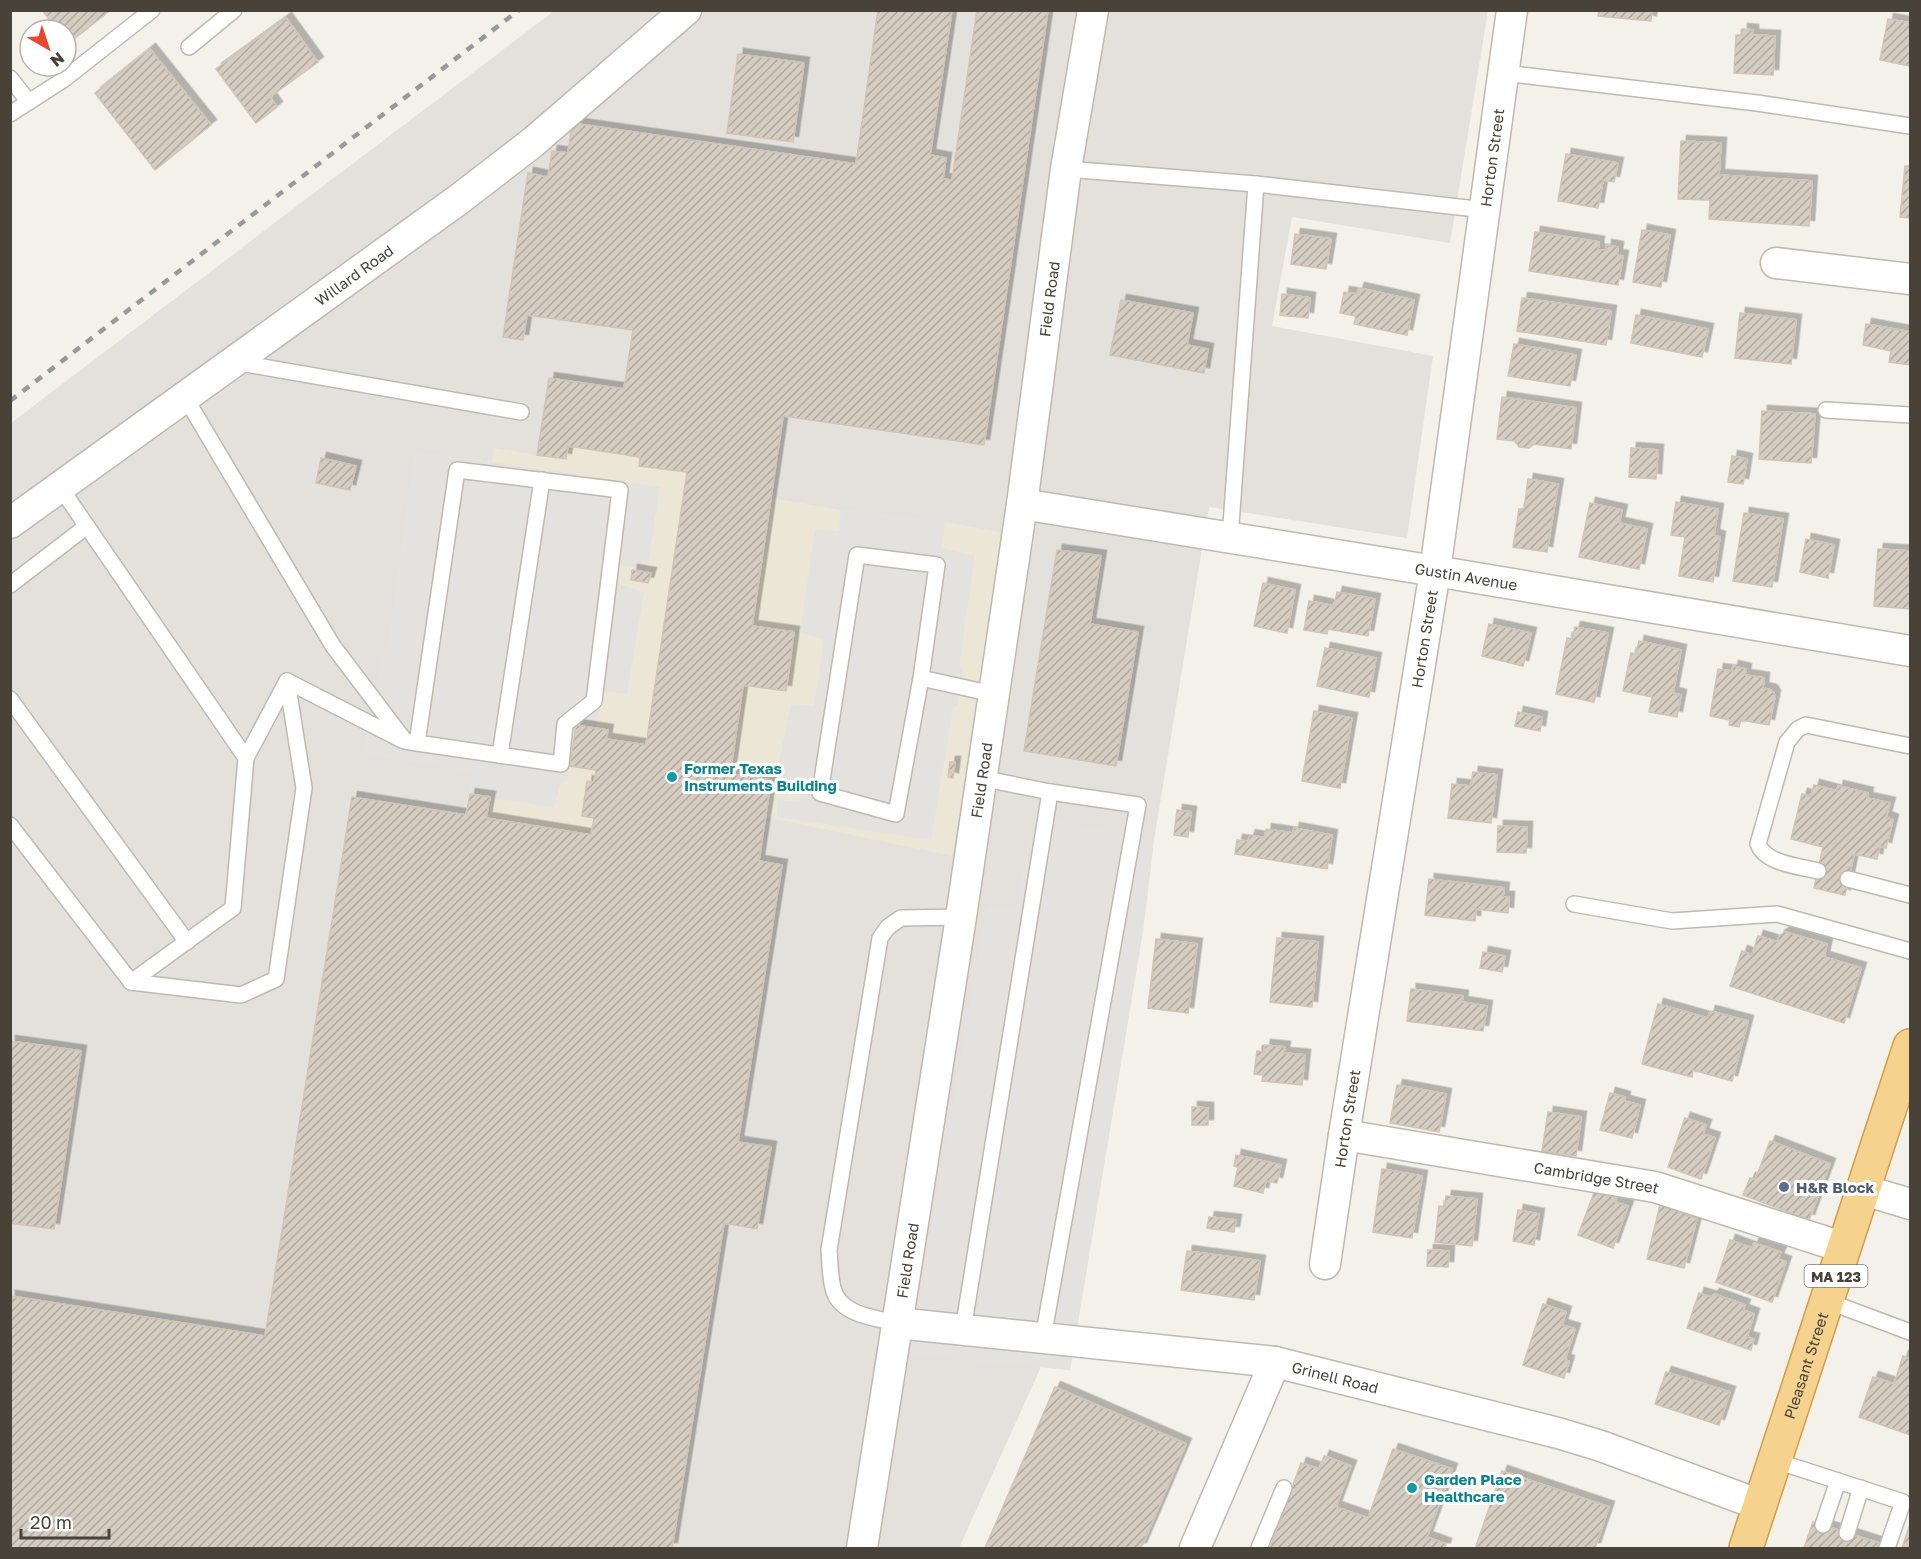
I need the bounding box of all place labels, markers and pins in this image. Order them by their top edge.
place label: Former Texas Instruments Building [684,759,837,794]
marker: Former Texas Instruments Building [665,770,679,784]
place label: H&R Block [1796,1178,1874,1196]
marker: H&R Block [1777,1180,1791,1194]
place label: Garden Place Healthcare [1424,1470,1522,1505]
marker: Garden Place Healthcare [1405,1481,1419,1495]

